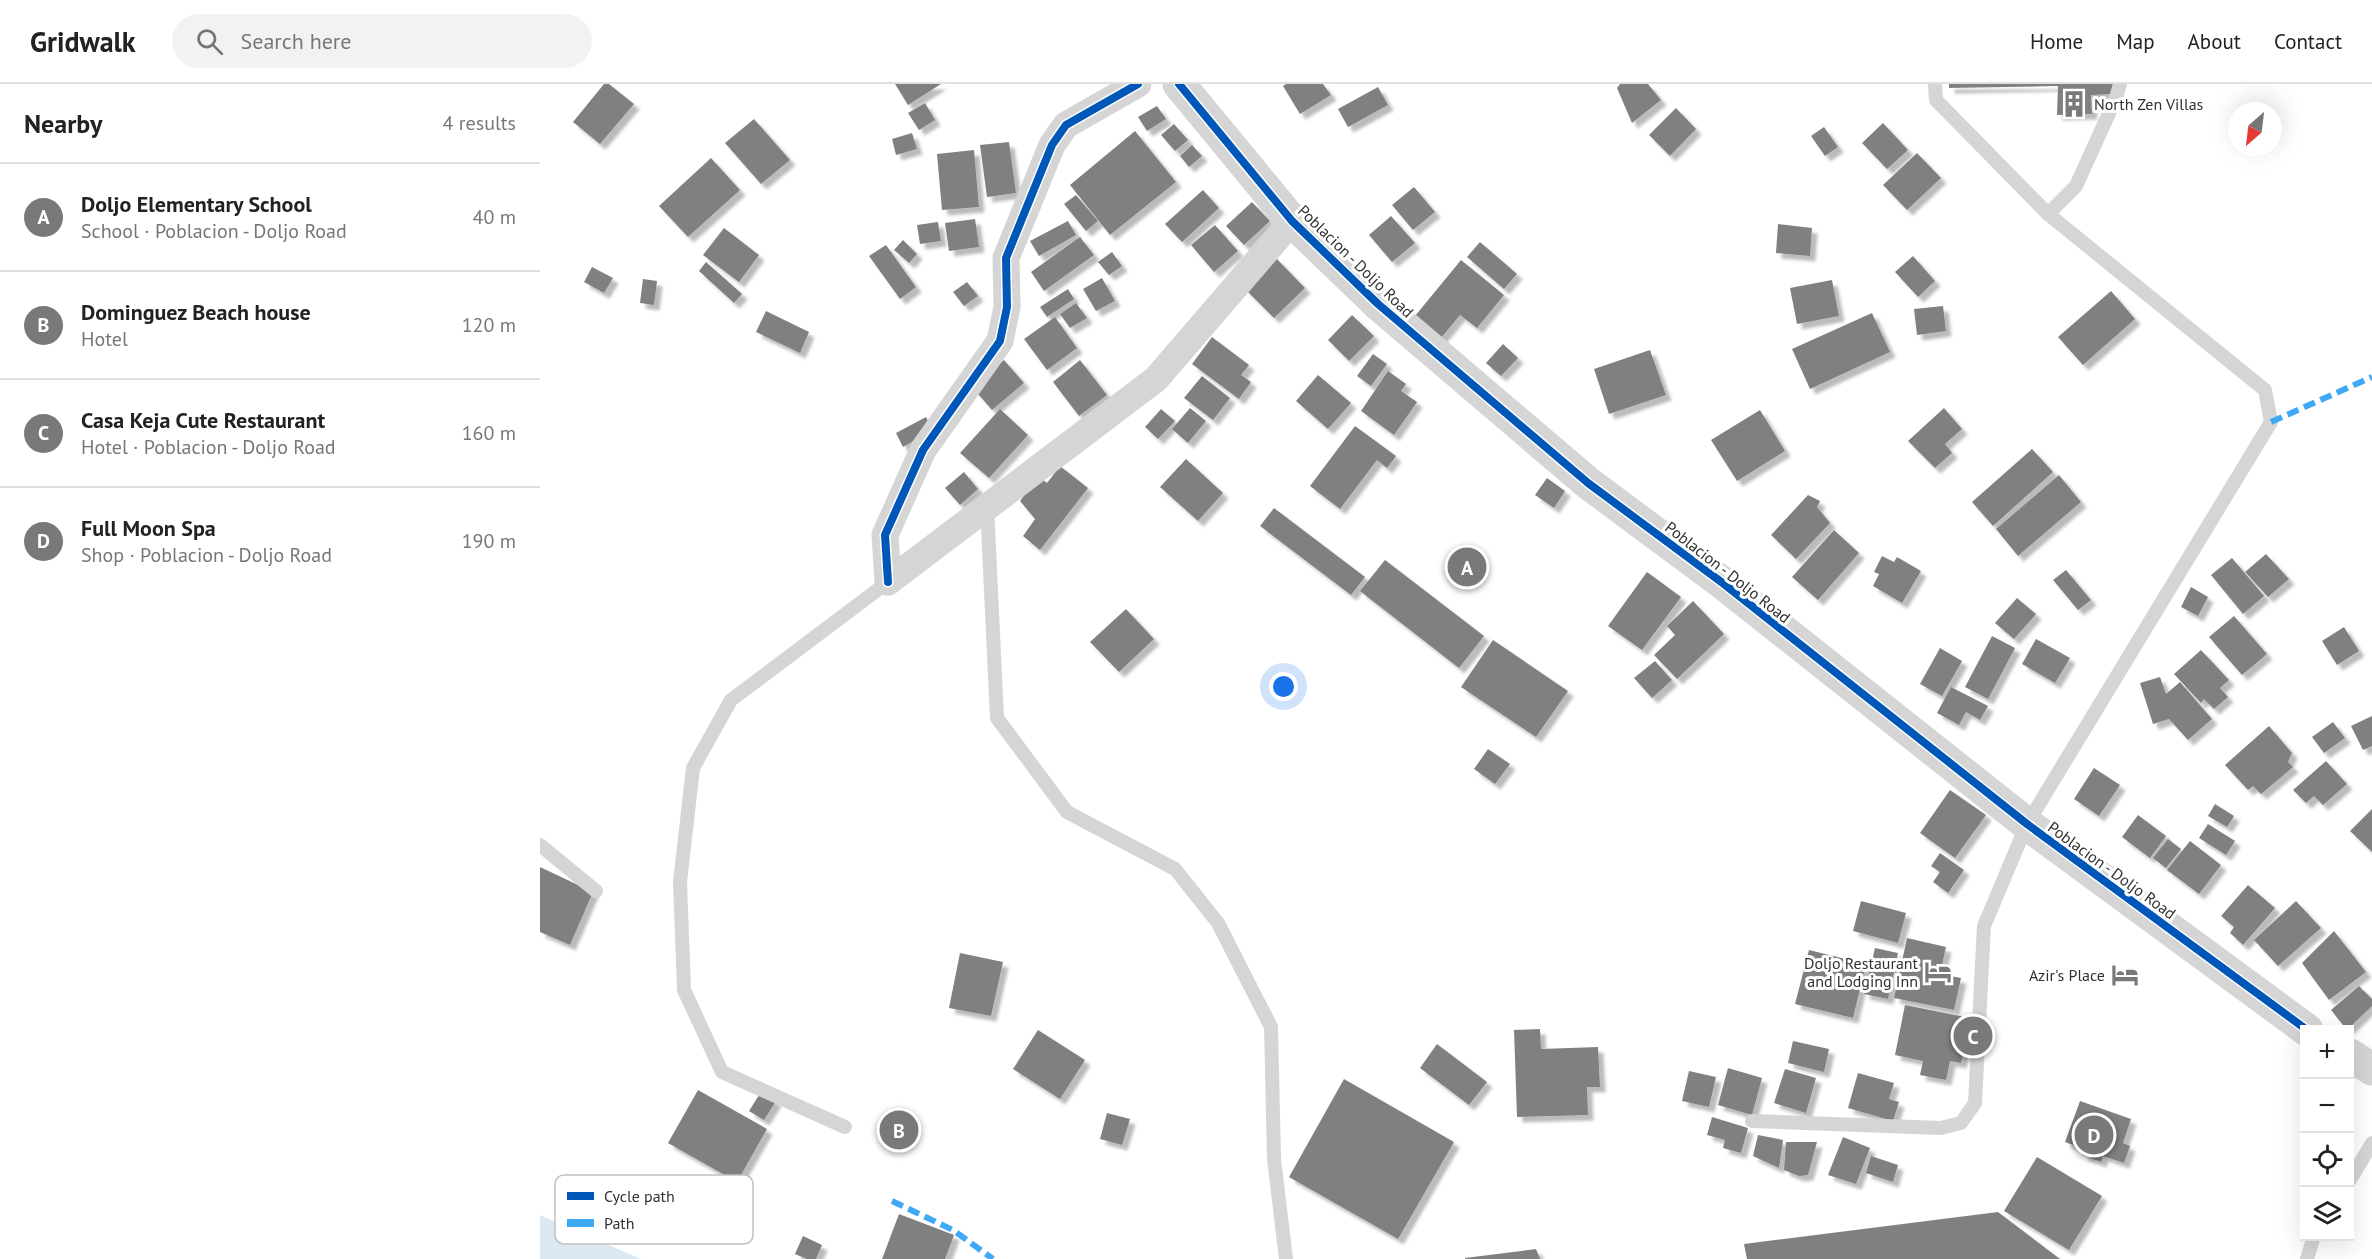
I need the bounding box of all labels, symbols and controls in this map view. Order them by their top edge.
search box [172,14,592,68]
text: Gridwalk [30,23,136,60]
icon: search [193,25,226,58]
text: Search here [241,27,352,55]
text: Home [2030,28,2083,55]
text: Map [2116,28,2155,55]
text: About [2188,28,2241,55]
text: Contact [2274,28,2342,55]
building icon: North Zen Villas [2059,89,2089,119]
place label: North Zen Villas [2094,94,2204,114]
north arrow [2228,102,2282,156]
text: Nearby [24,107,102,140]
text: 4 results [443,110,516,136]
text: Doljo Elementary School [81,190,312,218]
street label: Poblacion - Doljo Road [1294,200,1418,322]
text: A [37,204,50,230]
text: 40 m [473,204,516,230]
text: School · Poblacion - Doljo Road [81,218,347,244]
text: Dominguez Beach house [81,298,311,326]
text: B [38,312,49,338]
text: 120 m [462,312,516,338]
text: Hotel [81,326,128,352]
text: Casa Keja Cute Restaurant [81,406,325,434]
text: C [38,420,49,446]
text: 160 m [462,420,516,446]
text: Hotel · Poblacion - Doljo Road [81,434,336,460]
text: Full Moon Spa [81,514,216,542]
street label: Poblacion - Doljo Road [1661,517,1795,627]
text: D [37,528,50,554]
text: 190 m [462,528,516,554]
text: Shop · Poblacion - Doljo Road [81,542,332,568]
pin: A [1448,544,1486,590]
your location [1269,672,1298,701]
street label: Poblacion - Doljo Road [2044,817,2180,923]
place label: Doljo Restaurant and Lodging Inn [1804,953,1919,991]
hotel icon: Doljo Restaurant and Lodging Inn [1923,957,1953,987]
hotel icon: Azir's Place [2110,960,2140,990]
place label: Azir's Place [2029,965,2105,985]
pin: C [1954,1014,1992,1058]
map controls [2300,1025,2354,1241]
button: + [2300,1025,2354,1079]
button: − [2300,1079,2354,1133]
pin: B [880,1108,918,1152]
pin: D [2074,1112,2114,1158]
button: locate [2300,1133,2354,1187]
legend [555,1175,753,1244]
text: Cycle path [604,1186,675,1206]
button: layers [2300,1187,2354,1241]
text: Path [604,1213,635,1233]

